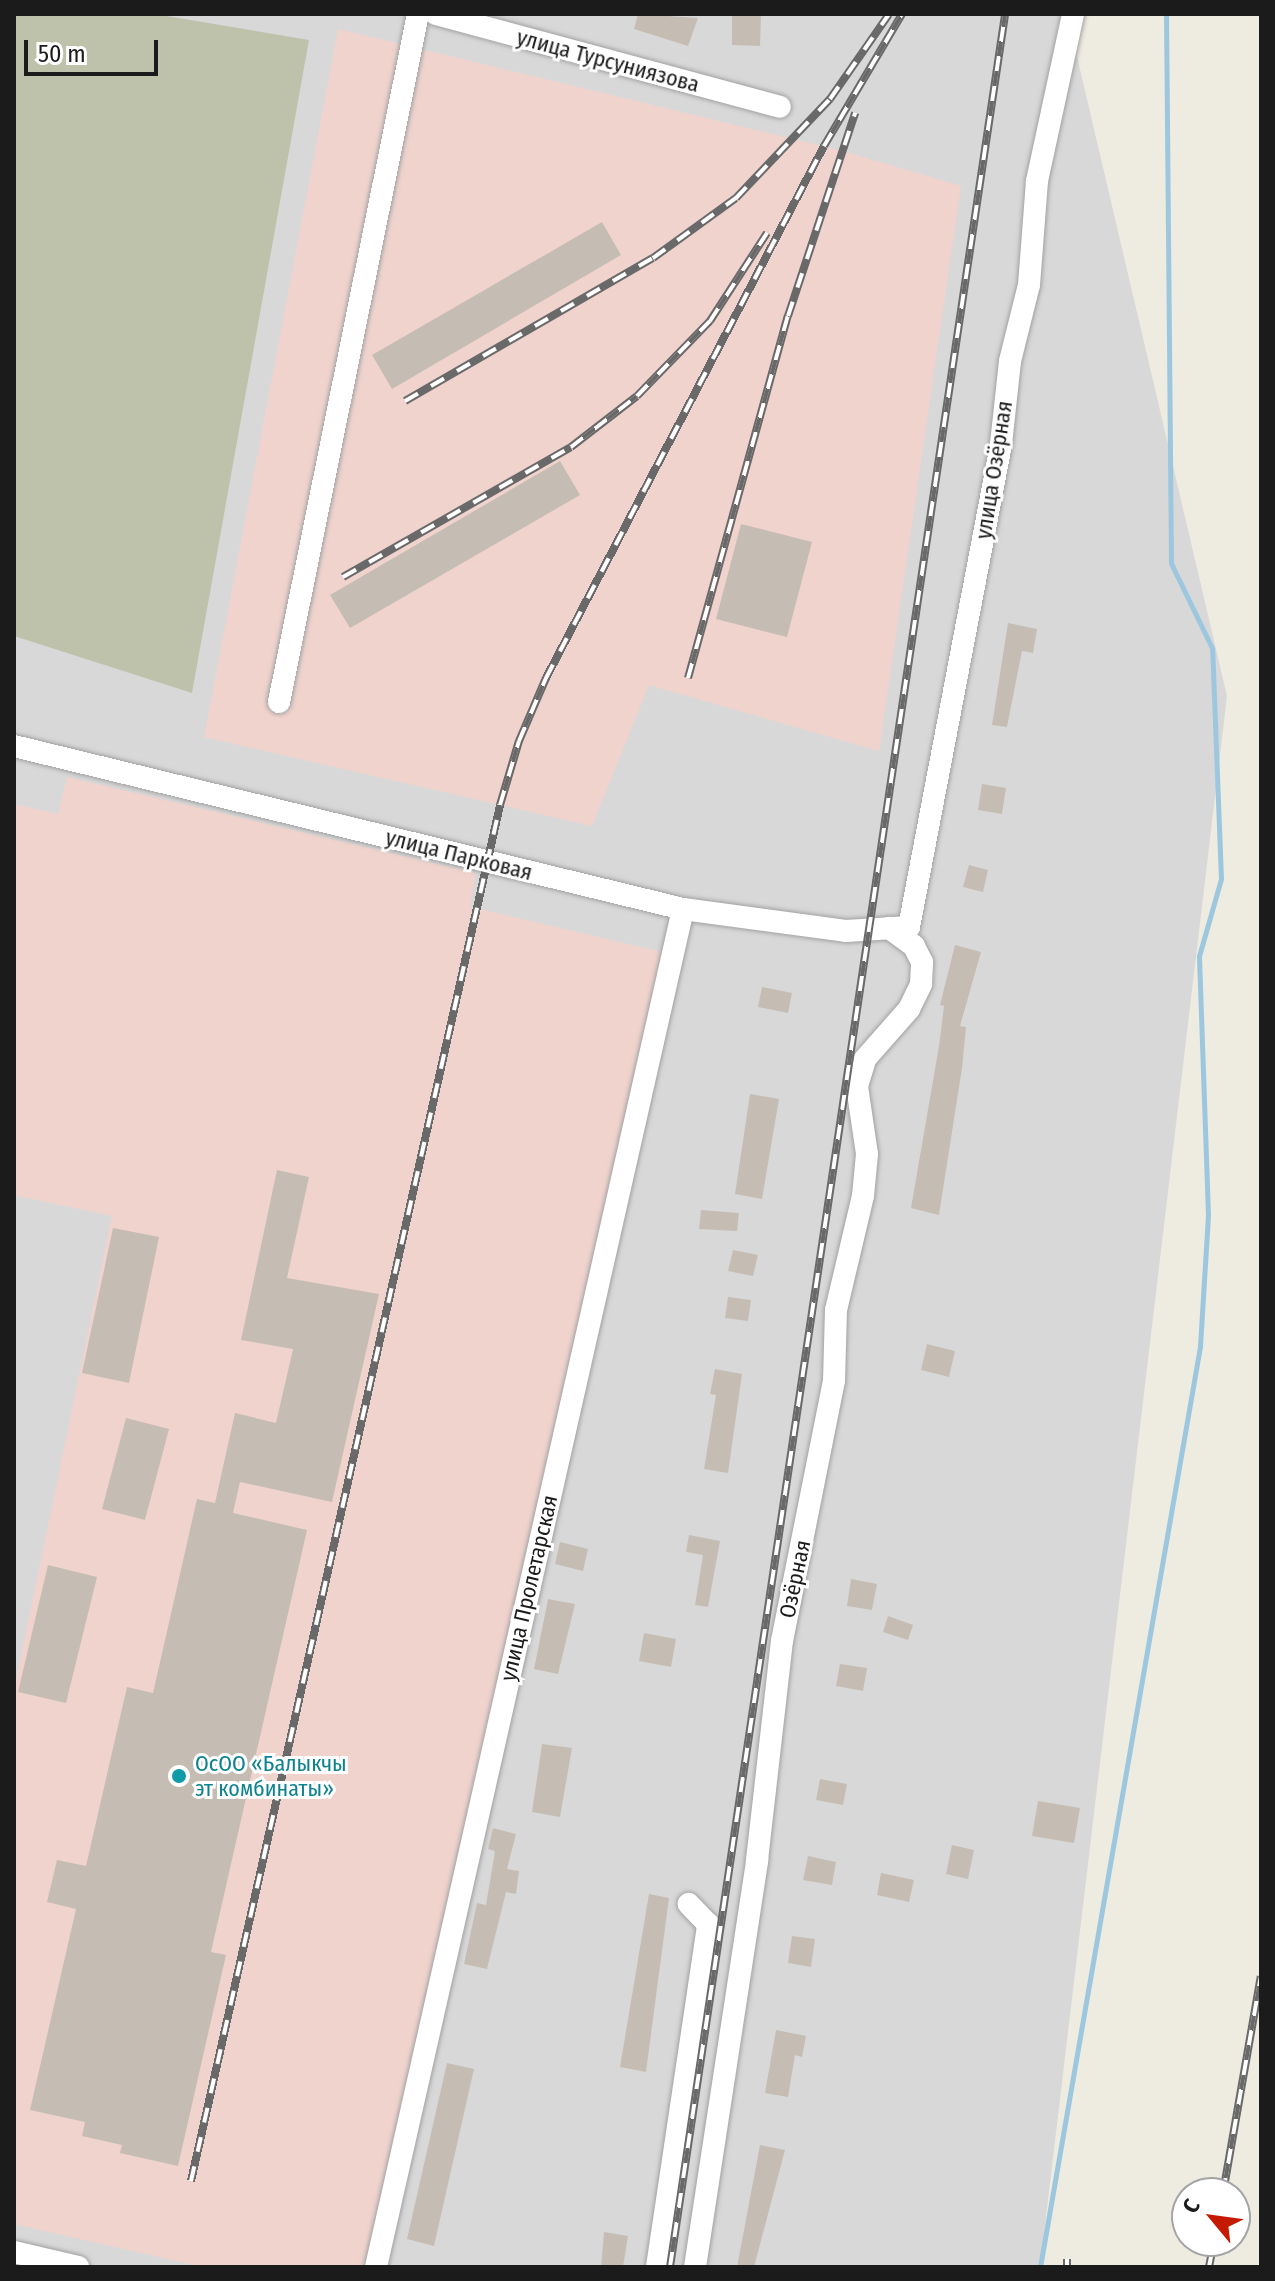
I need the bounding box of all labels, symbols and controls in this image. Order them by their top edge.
scale bar [28,24,162,74]
street label: улица Турсуниязова [514,24,702,98]
text: 50 m [38,40,86,68]
street label: улица Озёрная [970,399,1018,541]
street label: улица Парковая [383,824,535,886]
street label: улица Пролетарская [495,1492,563,1684]
street label: Озёрная [774,1537,816,1621]
place label: ОсОО «Балыкчы эт комбинаты» [195,1750,347,1802]
marker: ОсОО «Балыкчы эт комбинаты» [170,1767,188,1785]
north arrow [1171,2177,1251,2257]
text: С [1177,2195,1206,2218]

